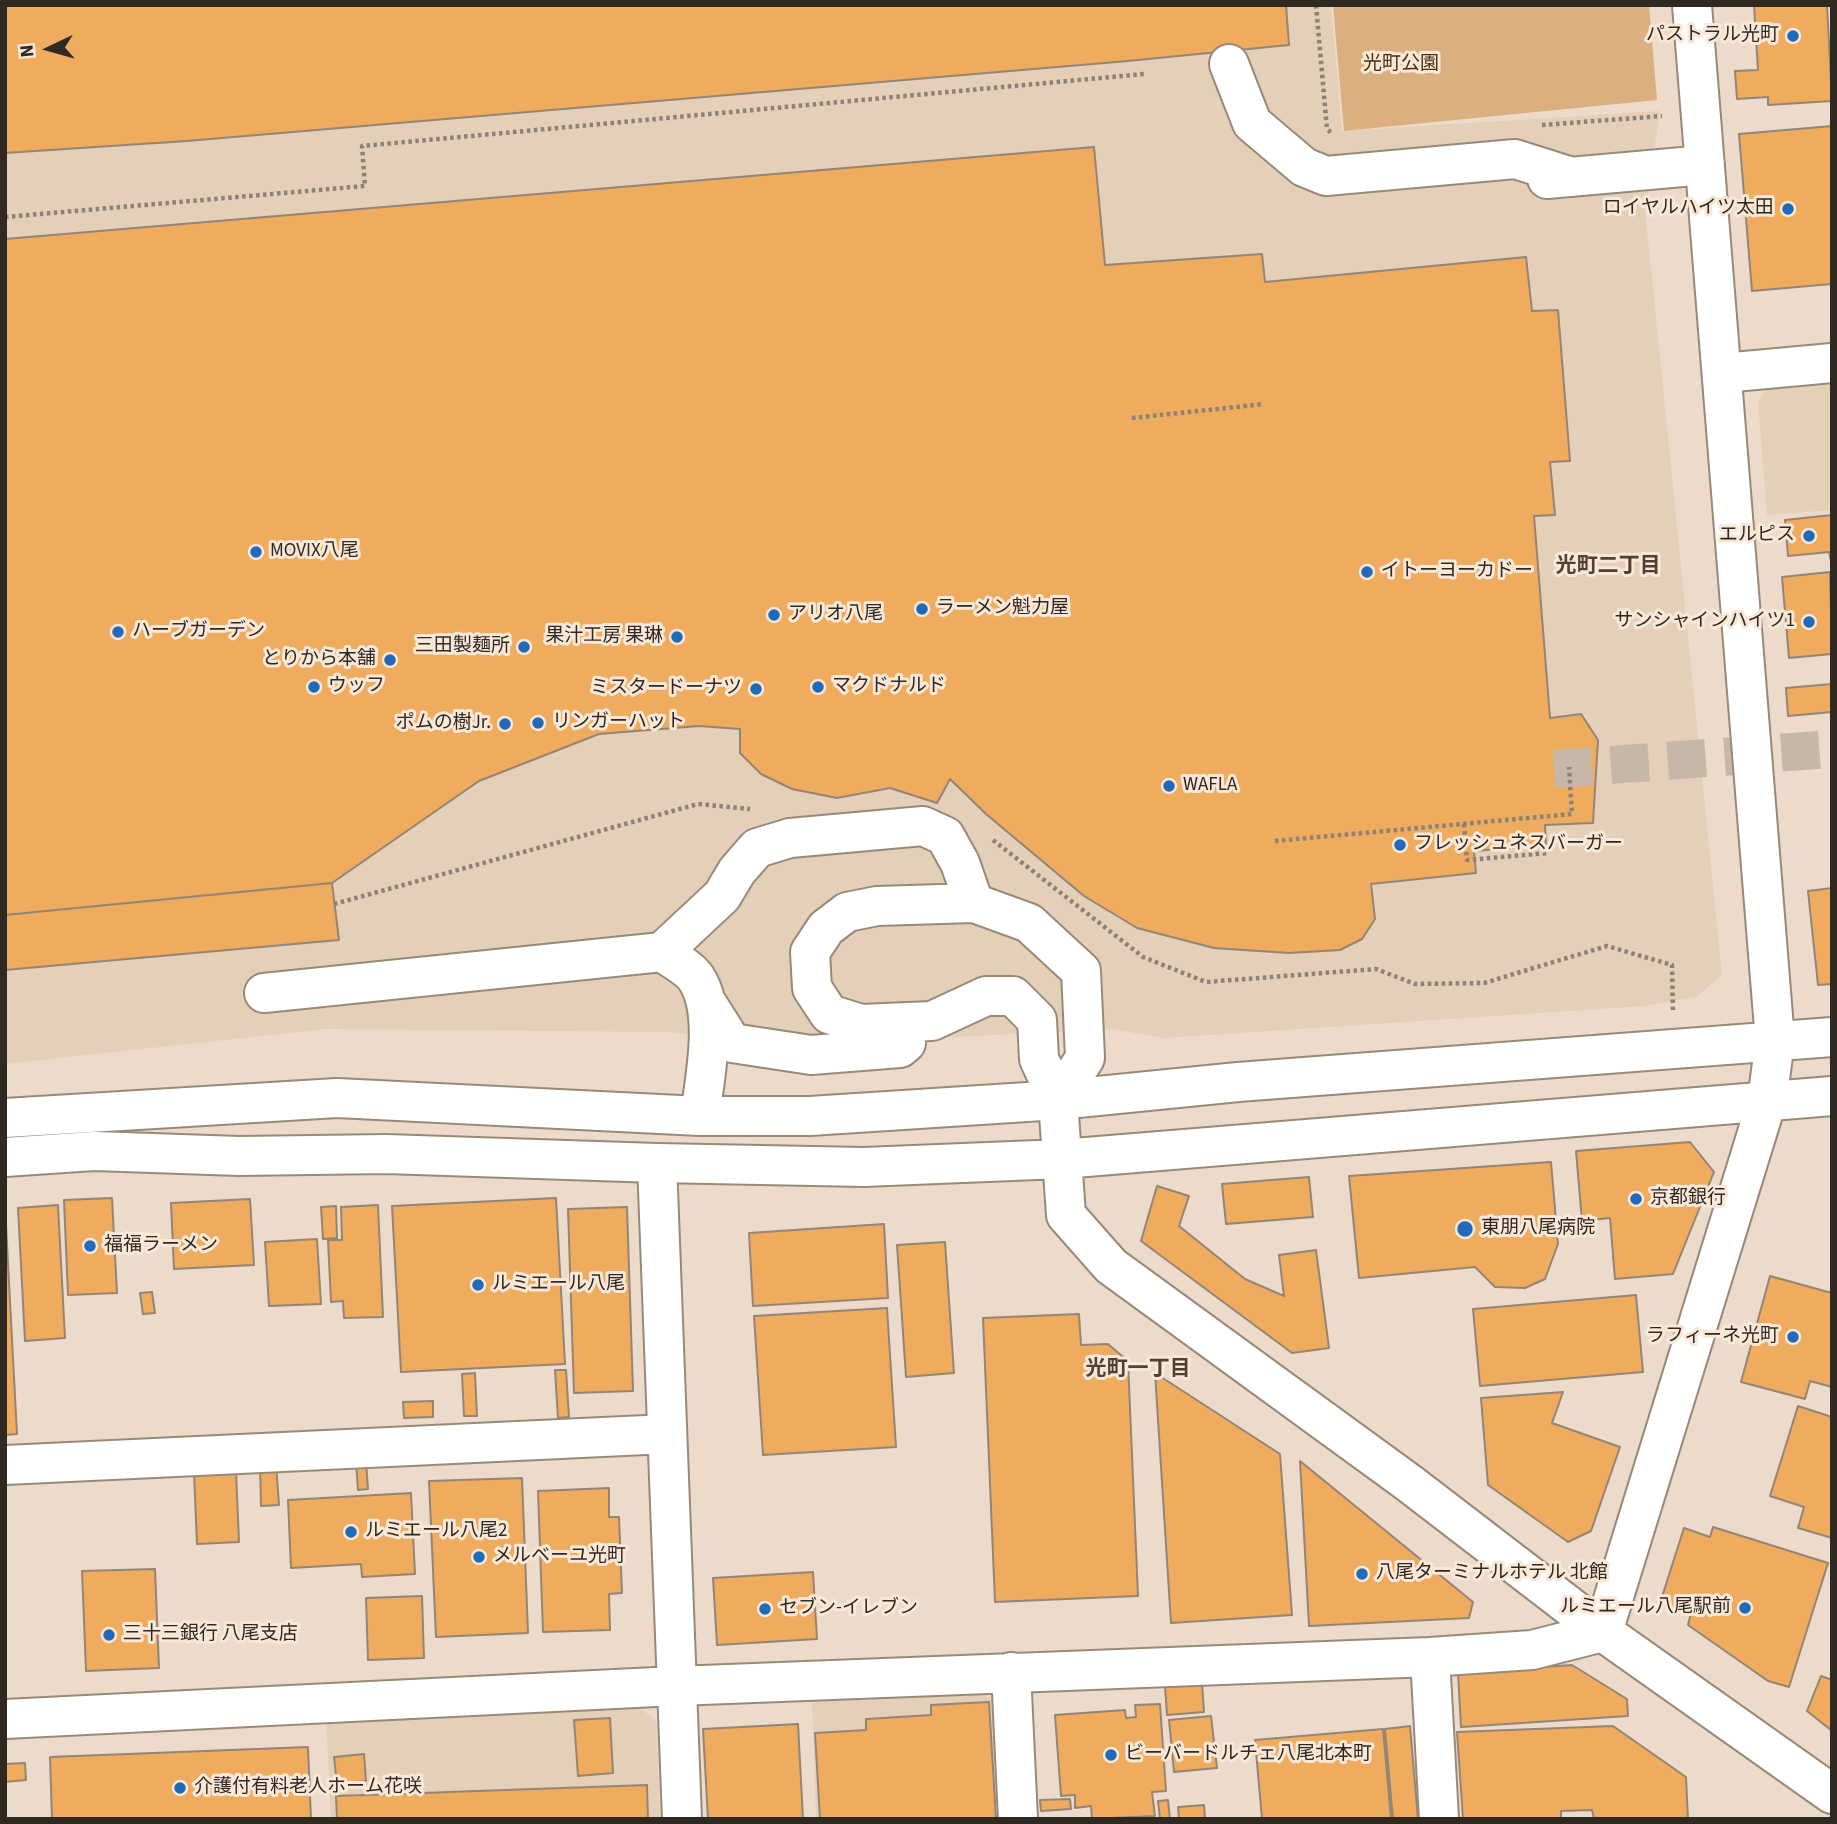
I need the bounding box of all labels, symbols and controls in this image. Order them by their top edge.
north arrow [14,14,84,84]
place label: パストラル光町 [1646,25,1779,47]
marker: パストラル光町 [1785,28,1801,44]
text: N [14,43,42,58]
park label: 光町公園 [1363,54,1439,76]
place label: ロイヤルハイツ太田 [1603,198,1774,220]
marker: ロイヤルハイツ太田 [1780,201,1796,217]
place label: エルピス [1719,525,1795,547]
marker: エルピス [1801,528,1817,544]
place label: MOVIX八尾 [270,541,359,563]
marker: MOVIX八尾 [248,544,264,560]
district label: 光町二丁目 [1556,554,1660,580]
place label: イトーヨーカドー [1381,561,1533,583]
marker: イトーヨーカドー [1359,564,1375,580]
place label: ラーメン魁力屋 [936,598,1069,620]
marker: ラーメン魁力屋 [914,601,930,617]
place label: アリオ八尾 [788,604,883,626]
marker: アリオ八尾 [766,607,782,623]
place label: サンシャインハイツ1 [1615,611,1795,633]
marker: サンシャインハイツ1 [1801,614,1817,630]
place label: ハーブガーデン [132,621,265,643]
marker: ハーブガーデン [110,624,126,640]
place label: 果汁工房 果琳 [545,626,663,648]
marker: 果汁工房 果琳 [669,629,685,645]
place label: 三田製麺所 [415,636,510,658]
marker: 三田製麺所 [516,639,532,655]
place label: とりから本舗 [262,649,376,671]
marker: とりから本舗 [382,652,398,668]
place label: ウッフ [328,676,385,698]
place label: マクドナルド [832,676,946,698]
place label: ミスタードーナツ [590,678,742,700]
marker: ウッフ [306,679,322,695]
marker: マクドナルド [810,679,826,695]
marker: ミスタードーナツ [748,681,764,697]
place label: リンガーハット [552,712,685,734]
place label: ポムの樹Jr. [396,713,491,735]
marker: リンガーハット [530,715,546,731]
marker: ポムの樹Jr. [497,716,513,732]
place label: WAFLA [1183,775,1237,797]
marker: WAFLA [1161,778,1177,794]
place label: フレッシュネスバーガー [1414,834,1623,856]
marker: フレッシュネスバーガー [1392,837,1408,853]
place label: 京都銀行 [1650,1188,1726,1210]
marker: 京都銀行 [1628,1191,1644,1207]
place label: 東朋八尾病院 [1481,1218,1595,1240]
marker: 東朋八尾病院 [1455,1219,1475,1239]
place label: 福福ラーメン [104,1235,218,1257]
marker: 福福ラーメン [82,1238,98,1254]
place label: ルミエール八尾 [492,1274,625,1296]
marker: ルミエール八尾 [470,1277,486,1293]
place label: ラフィーネ光町 [1646,1326,1779,1348]
marker: ラフィーネ光町 [1785,1329,1801,1345]
district label: 光町一丁目 [1086,1357,1190,1383]
place label: ルミエール八尾2 [365,1521,507,1543]
marker: ルミエール八尾2 [343,1524,359,1540]
place label: メルベーユ光町 [493,1546,626,1568]
marker: メルベーユ光町 [471,1549,487,1565]
place label: 八尾ターミナルホテル 北館 [1376,1563,1608,1585]
marker: 八尾ターミナルホテル 北館 [1354,1566,1370,1582]
place label: ルミエール八尾駅前 [1560,1597,1731,1619]
place label: セブン-イレブン [779,1598,918,1620]
marker: ルミエール八尾駅前 [1737,1600,1753,1616]
marker: セブン-イレブン [757,1601,773,1617]
place label: 三十三銀行 八尾支店 [123,1624,298,1646]
marker: 三十三銀行 八尾支店 [101,1627,117,1643]
place label: ビーバードルチェ八尾北本町 [1125,1744,1372,1766]
marker: ビーバードルチェ八尾北本町 [1103,1747,1119,1763]
place label: 介護付有料老人ホーム花咲 [194,1777,422,1799]
marker: 介護付有料老人ホーム花咲 [172,1780,188,1796]

